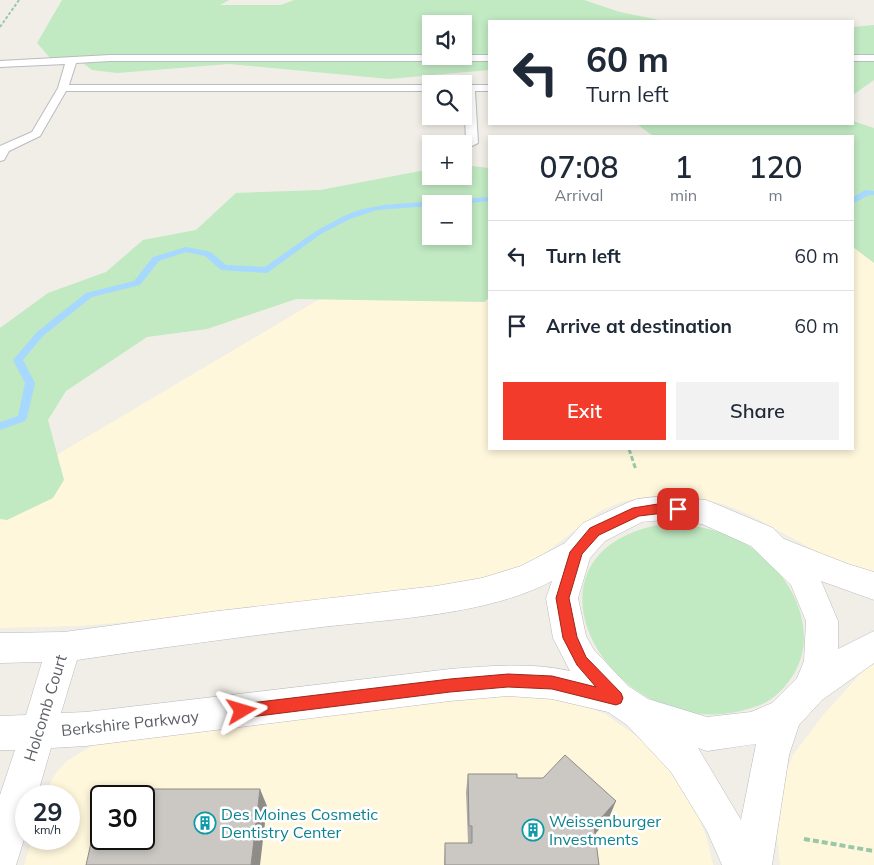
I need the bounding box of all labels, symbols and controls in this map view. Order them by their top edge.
map controls [422,15,472,245]
button: sound [422,15,472,65]
text: 60 m [586,37,669,81]
icon: left [503,40,568,105]
button: search [422,75,472,125]
text: Turn left [586,80,669,108]
button: + [422,135,472,185]
text: 07:08 [539,148,619,186]
text: 1 [675,148,693,186]
text: 120 [749,148,803,186]
text: Arrival [555,185,603,205]
text: min [670,185,697,205]
text: m [769,185,783,205]
button: − [422,195,472,245]
icon: left [503,242,531,270]
text: Turn left [546,244,621,268]
text: 60 m [795,244,839,268]
icon: arrive [503,312,531,340]
text: Arrive at destination [546,314,732,338]
text: 60 m [795,314,839,338]
button: Exit [503,382,666,440]
button: Share [676,382,839,440]
pin [657,488,699,530]
icon: arrive [664,495,692,523]
street label: Holcomb Court [19,652,71,764]
position arrow [215,684,267,736]
street label: Berkshire Parkway [60,706,200,740]
speed limit sign: 30 [90,785,155,850]
text: 29 [32,796,63,827]
place label: Des Moines Cosmetic Dentistry Center [221,804,378,842]
building icon: Des Moines Cosmetic Dentistry Center [193,811,217,835]
place label: Weissenburger Investments [549,811,661,849]
building icon: Weissenburger Investments [521,818,545,842]
text: km/h [34,822,61,837]

